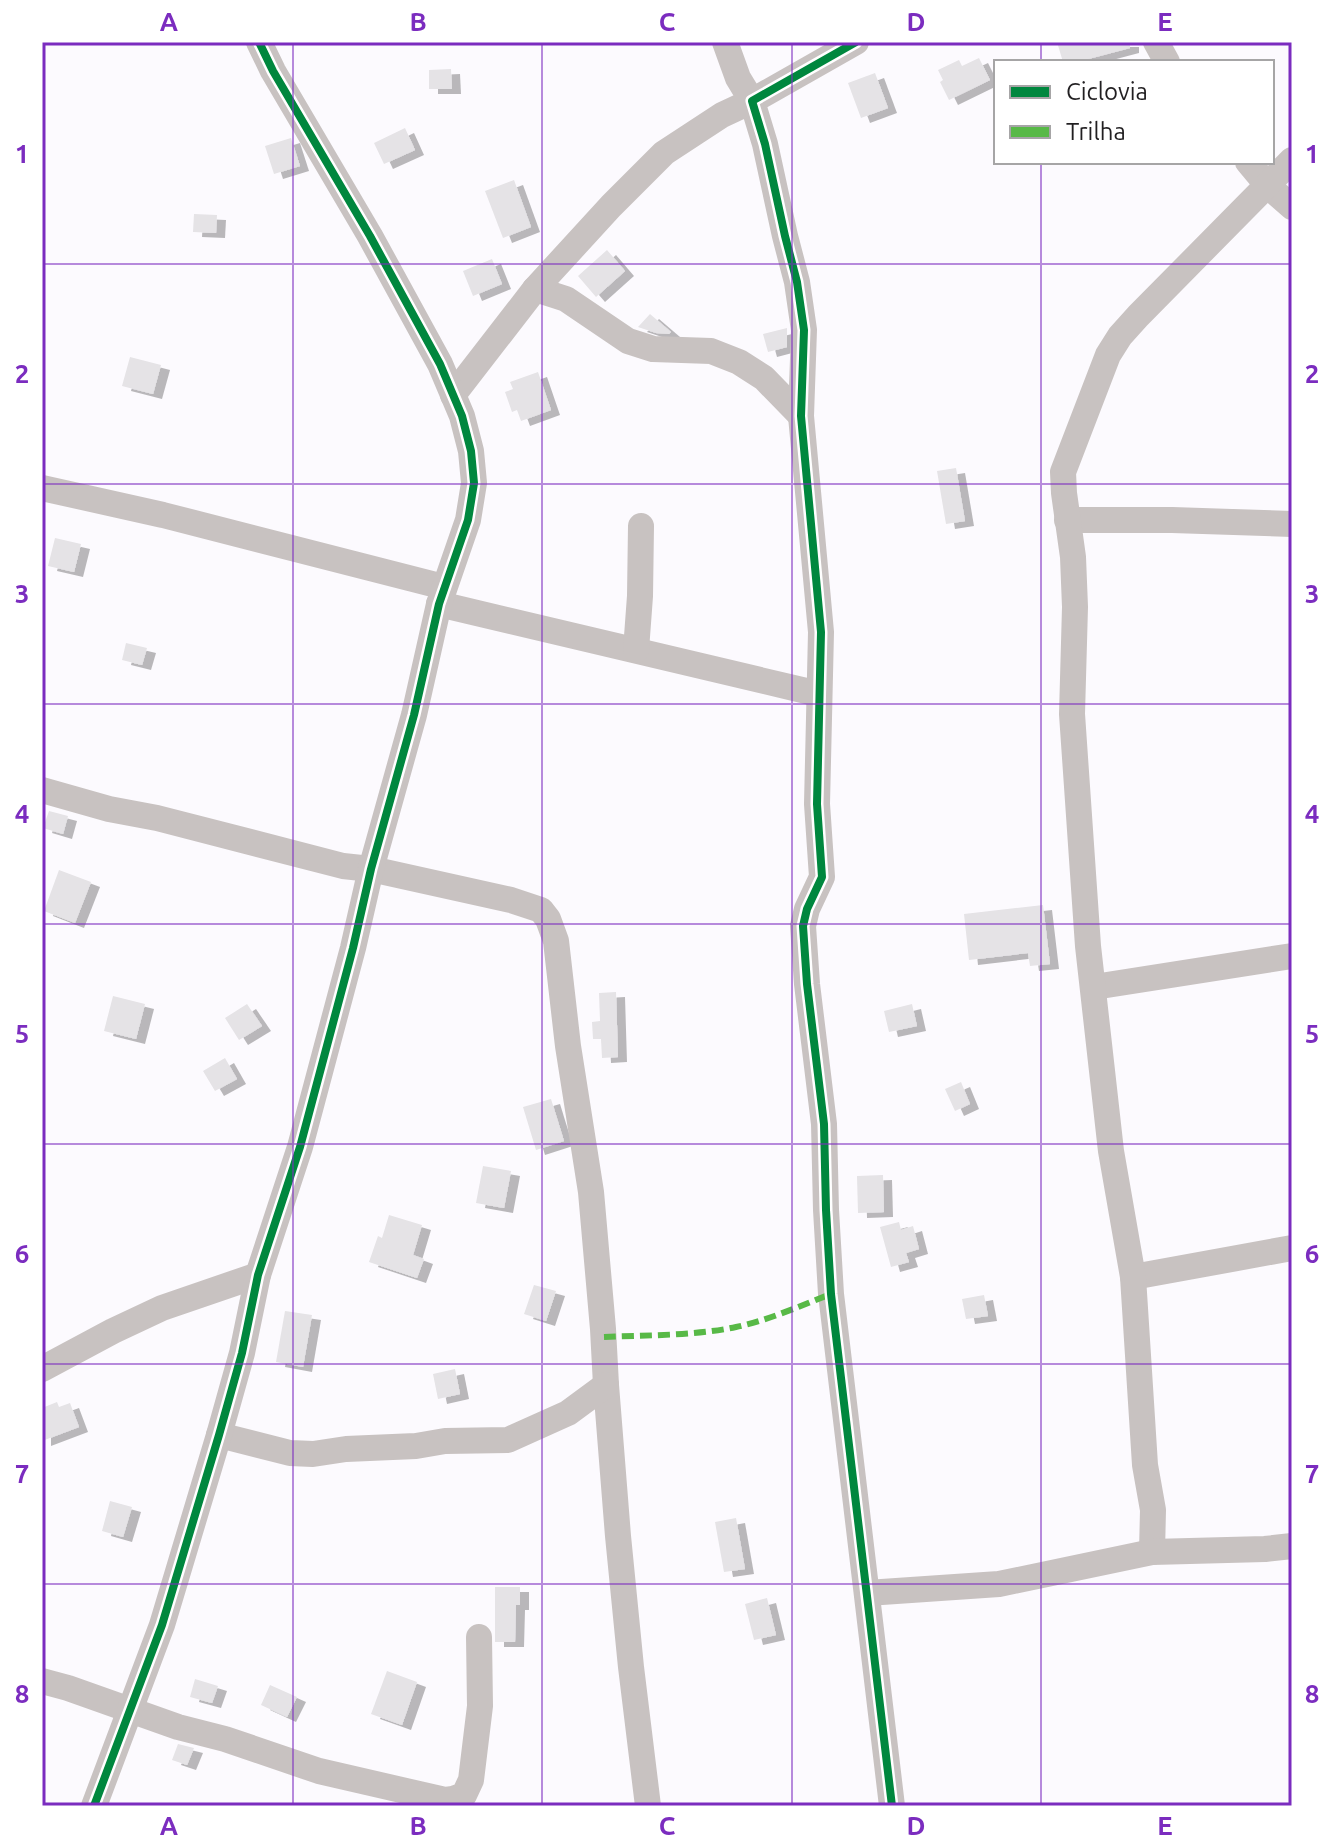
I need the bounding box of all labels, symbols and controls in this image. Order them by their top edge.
text: A [160,7,179,36]
text: B [409,7,427,36]
text: C [659,7,676,36]
text: D [907,7,925,36]
text: E [1157,7,1173,36]
legend [994,60,1274,164]
text: Ciclovia [1066,78,1148,105]
text: Trilha [1066,118,1126,145]
text: 1 [15,139,29,168]
text: 1 [1305,139,1319,168]
text: 2 [15,359,29,388]
text: 2 [1305,359,1319,388]
text: 3 [15,579,29,608]
text: 3 [1305,579,1319,608]
text: 4 [15,799,29,828]
text: 4 [1305,799,1319,828]
text: 5 [15,1019,29,1048]
text: 5 [1305,1019,1319,1048]
text: 6 [15,1239,29,1268]
text: 6 [1305,1239,1319,1268]
text: 7 [15,1459,29,1488]
text: 7 [1305,1459,1319,1488]
text: 8 [15,1679,29,1708]
text: 8 [1305,1679,1319,1708]
text: A [160,1811,179,1840]
text: B [409,1811,427,1840]
text: C [659,1811,676,1840]
text: D [907,1811,925,1840]
text: E [1157,1811,1173,1840]

